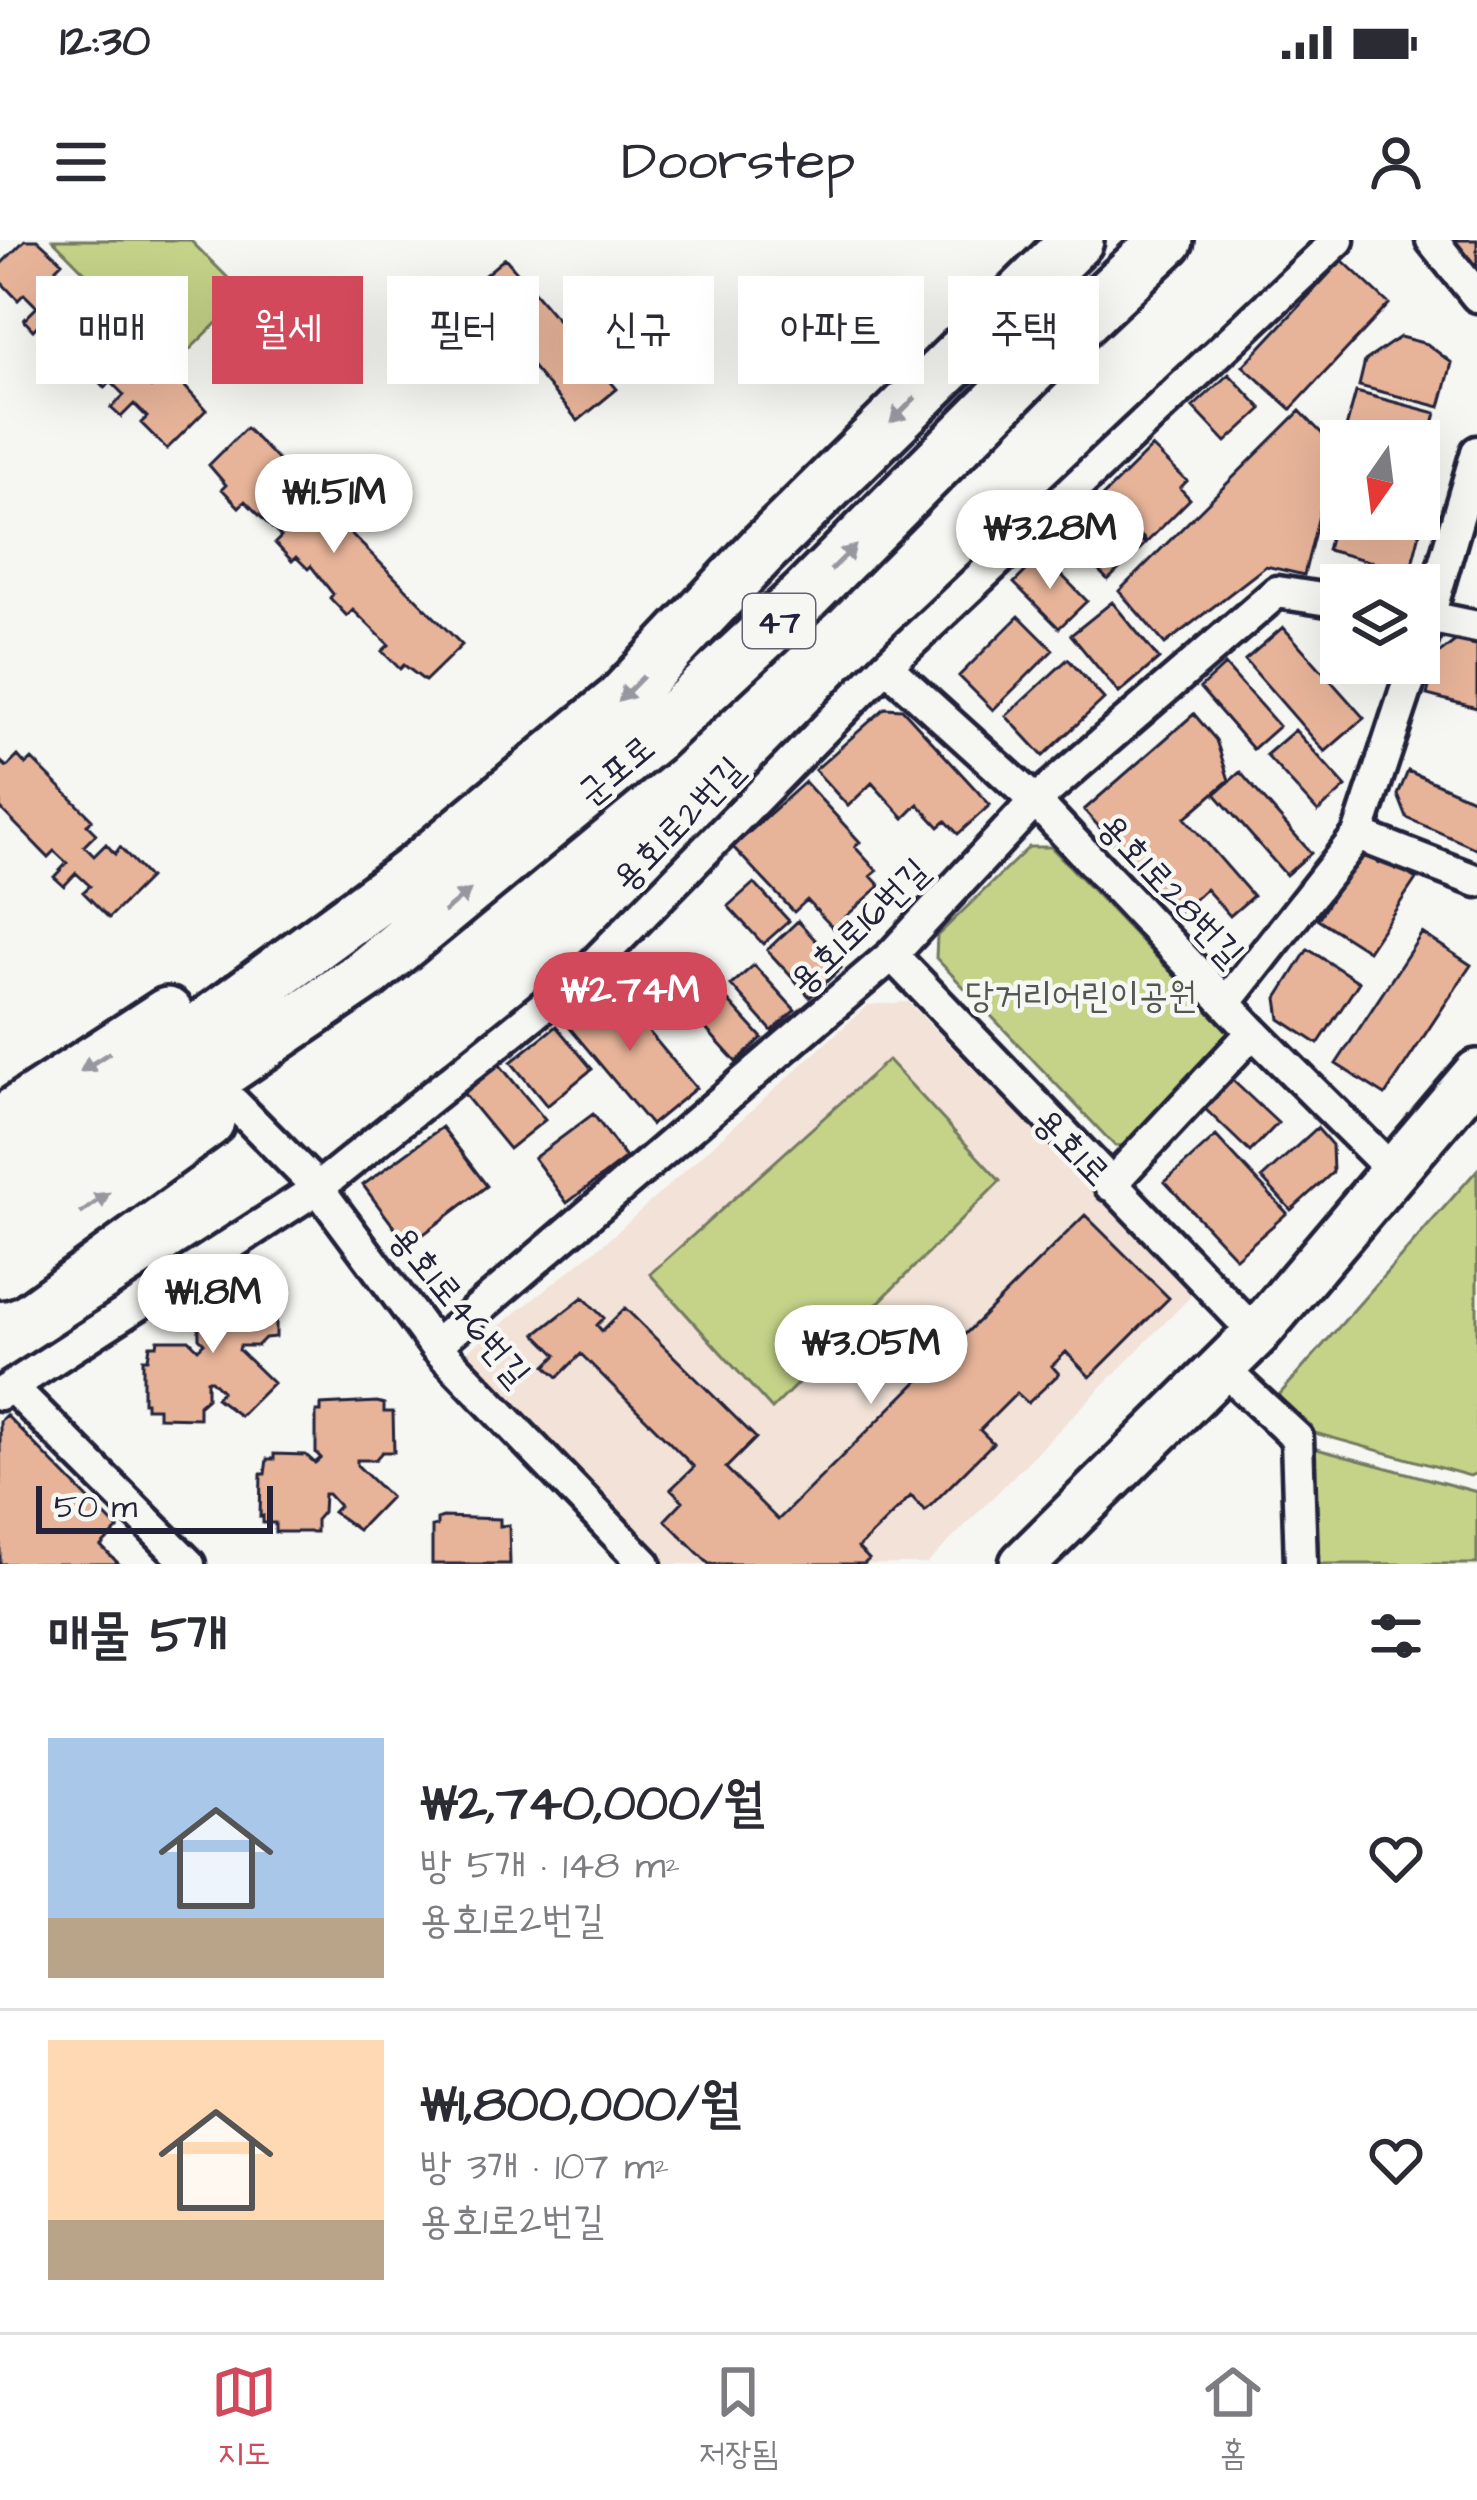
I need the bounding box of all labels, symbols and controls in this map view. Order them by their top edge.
text: 12:30 [60,11,150,73]
text: Doorstep [622,125,855,200]
icon: menu [48,129,114,195]
icon: person [1363,129,1429,195]
chip: 매매 [36,276,188,384]
chip: 월세 [212,276,363,384]
chip: 필터 [387,276,539,384]
chip: 신규 [563,276,714,384]
chip: 아파트 [738,276,924,384]
chip: 주택 [948,276,1099,384]
one-way arrow [889,396,917,424]
north arrow [1320,420,1440,540]
map controls [1320,420,1440,684]
pin: ₩1.51M [236,454,432,556]
text: ₩1.51M [282,466,386,520]
pin: ₩3.28M [952,490,1148,592]
text: ₩3.28M [983,502,1117,556]
one-way arrow [828,545,857,573]
button: layers [1320,564,1440,684]
road number: 47 [743,594,815,648]
one-way arrow [617,674,645,703]
street label: 군포로 [567,723,666,818]
street label: 용호1로2번길 [601,746,756,904]
street label: 용호1로28번길 [1086,803,1255,979]
street label: 용호1로16번길 [778,847,941,1006]
one-way arrow [441,889,472,914]
pin: ₩2.74M [532,952,728,1054]
text: ₩2.74M [560,964,700,1018]
park label: 당거리어린이공원 [965,971,1197,1022]
one-way arrow [79,1051,111,1073]
street label: 용호1로 [1021,1097,1121,1198]
one-way arrow [79,1192,111,1216]
street label: 용호1로46번길 [376,1215,542,1398]
pin: ₩1.8M [129,1254,297,1356]
text: ₩1.8M [164,1266,262,1320]
pin: ₩3.05M [773,1305,969,1407]
text: ₩3.05M [802,1317,940,1371]
scale bar [36,1480,273,1533]
text: 50 m [54,1484,137,1530]
text: 매물 5개 [48,1601,228,1672]
icon: filters [1363,1603,1429,1669]
text: ₩2,740,000/월 [420,1769,764,1840]
icon: home [144,1786,288,1930]
icon: heart [1363,1825,1429,1891]
text: 방 5개 · 148 m² [420,1840,680,1894]
text: 용호1로2번길 [420,1894,604,1948]
text: ₩1,800,000/월 [420,2070,741,2141]
icon: home [144,2088,288,2232]
icon: heart [1363,2127,1429,2193]
text: 방 3개 · 107 m² [420,2141,669,2195]
text: 용호1로2번길 [420,2195,604,2249]
tab: 지도 [211,2359,277,2477]
tab: 저장됨 [699,2359,778,2477]
tab: 홈 [1200,2359,1266,2477]

